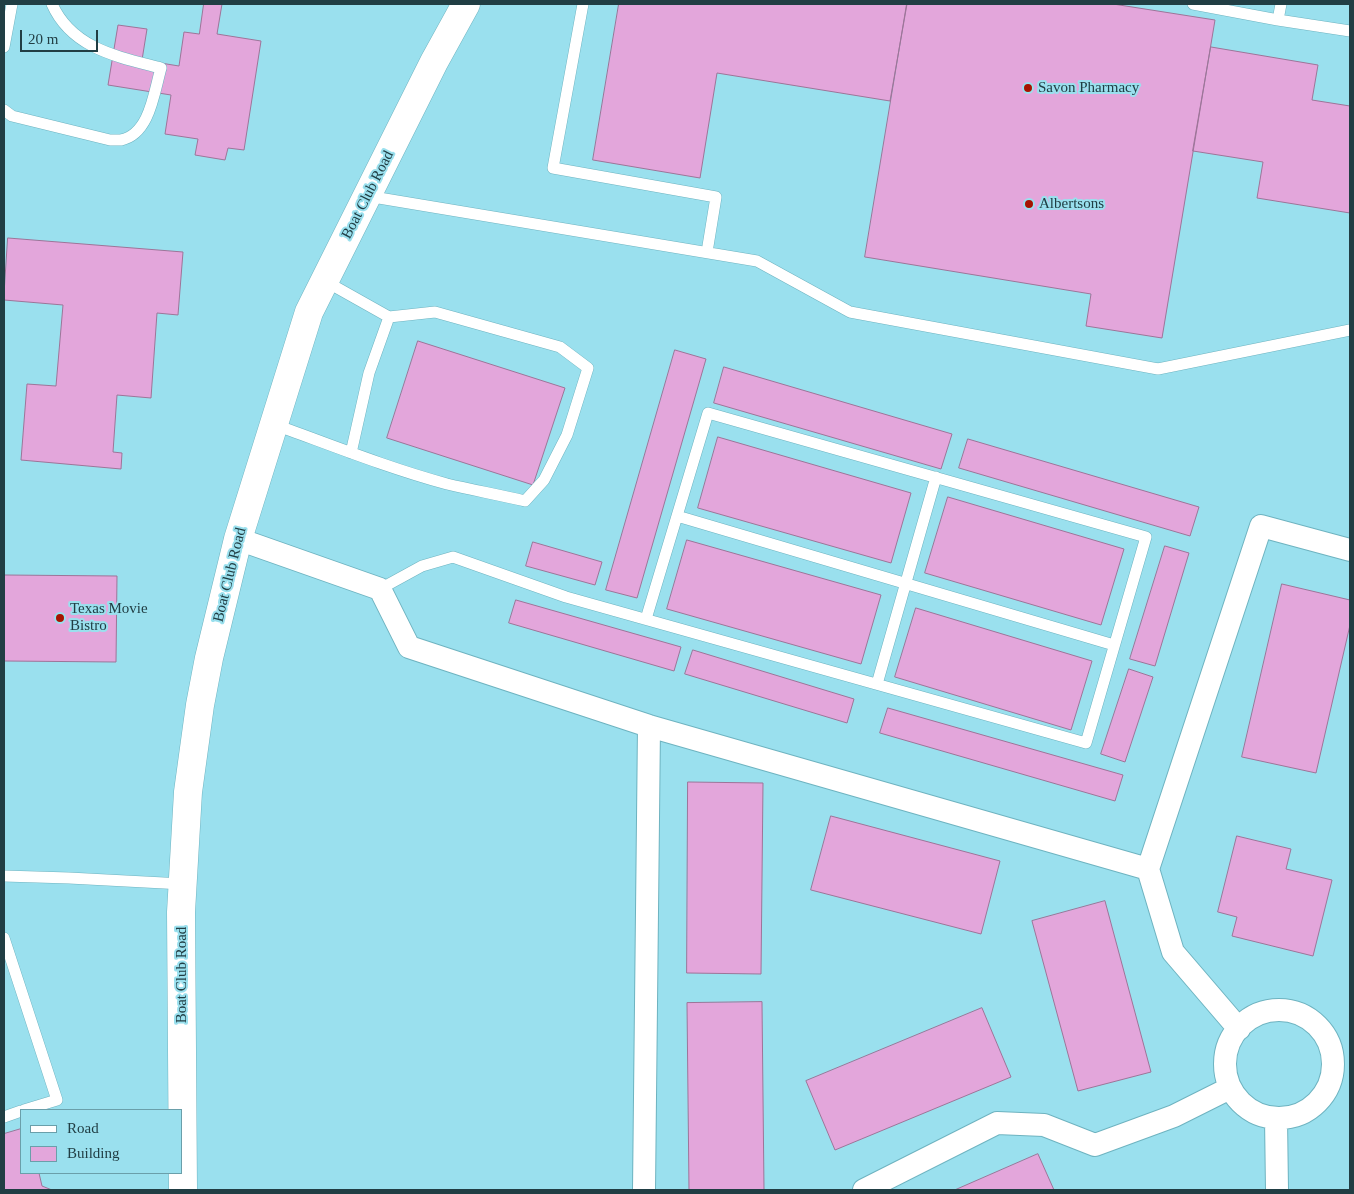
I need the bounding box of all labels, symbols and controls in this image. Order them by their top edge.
scale bar [22,20,100,52]
text: 20 m [28,31,58,47]
place label: Savon Pharmacy [1038,79,1139,97]
marker: Savon Pharmacy [1022,82,1034,94]
street label: Boat Club Road [338,148,398,242]
place label: Albertsons [1039,195,1104,213]
marker: Albertsons [1023,198,1035,210]
street label: Boat Club Road [210,526,250,624]
place label: Texas Movie Bistro [70,600,148,635]
marker: Texas Movie Bistro [54,612,66,624]
street label: Boat Club Road [173,927,191,1023]
legend [20,1109,182,1174]
text: Road [67,1120,99,1136]
text: Building [67,1145,120,1161]

